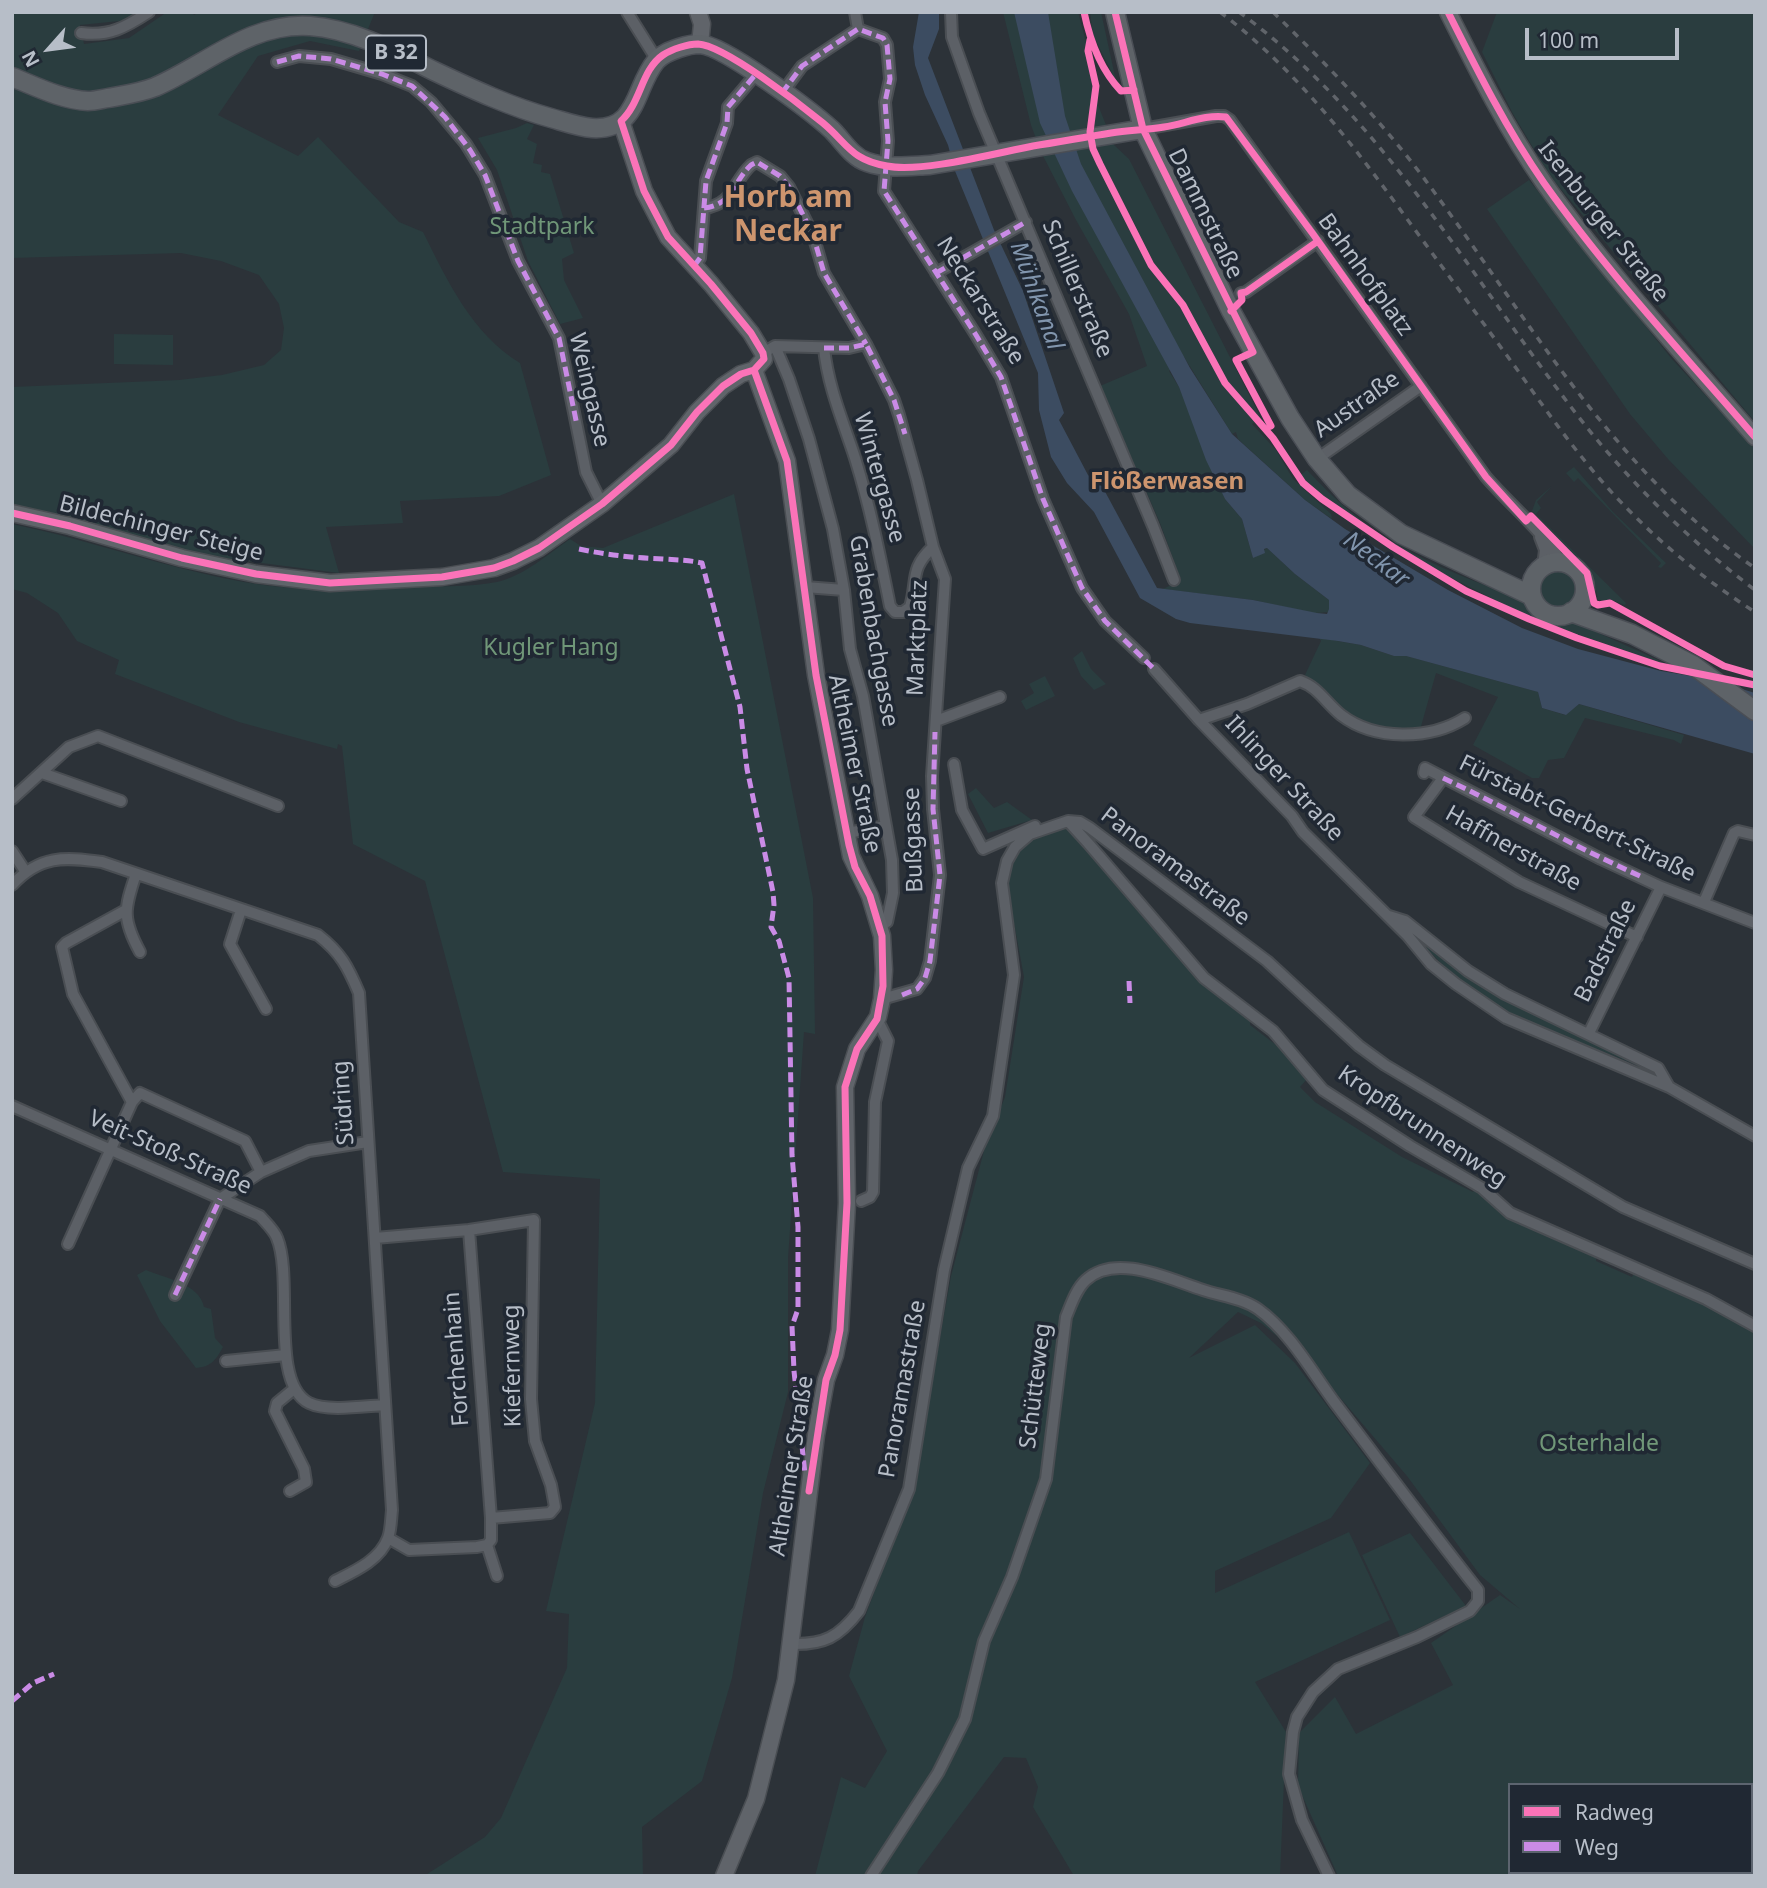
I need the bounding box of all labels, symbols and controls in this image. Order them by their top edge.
north arrow [14,14,84,84]
scale bar [1529,14,1683,58]
text: 100 m [1538,26,1599,54]
road number: B 32 [366,36,426,70]
text: N [15,46,46,72]
street label: Isenburger Straße [1532,136,1674,308]
street label: Dammstraße [1162,144,1248,284]
district label: Horb am Neckar [723,180,853,250]
street label: Bahnhofplatz [1311,208,1419,342]
park label: Stadtpark [489,213,595,241]
street label: Schillerstraße [1036,216,1118,362]
street label: Neckarstraße [930,232,1030,370]
water label: Mühlkanal [1003,238,1069,354]
street label: Weingasse [562,330,616,450]
street label: Austraße [1309,366,1405,444]
street label: Wintergasse [847,410,911,546]
district label: Flößerwasen [1090,468,1244,496]
street label: Bildechinger Steige [56,490,266,568]
water label: Neckar [1337,526,1415,594]
street label: Grabenbachgasse [843,533,903,729]
street label: Marktplatz [902,580,934,696]
park label: Kugler Hang [483,634,619,662]
street label: Altheimer Straße [822,672,886,856]
street label: Ihlinger Straße [1219,711,1349,847]
street label: Fürstabt-Gerbert-Straße [1454,750,1700,888]
street label: Bußgasse [898,787,930,893]
street label: Haffnerstraße [1440,800,1586,898]
street label: Panoramastraße [1095,802,1255,932]
street label: Badstraße [1569,895,1643,1007]
street label: Südring [327,1060,361,1146]
street label: Kropfbrunnenweg [1332,1060,1512,1194]
street label: Veit-Stoß-Straße [84,1105,256,1201]
street label: Forchenhain [439,1291,475,1427]
street label: Panoramastraße [874,1298,932,1480]
street label: Kiefernweg [498,1304,528,1428]
street label: Schütteweg [1015,1322,1057,1450]
street label: Altheimer Straße [764,1374,820,1558]
park label: Osterhalde [1539,1430,1659,1458]
legend [1508,1783,1753,1874]
text: Radweg [1575,1798,1654,1826]
text: Weg [1575,1833,1619,1861]

